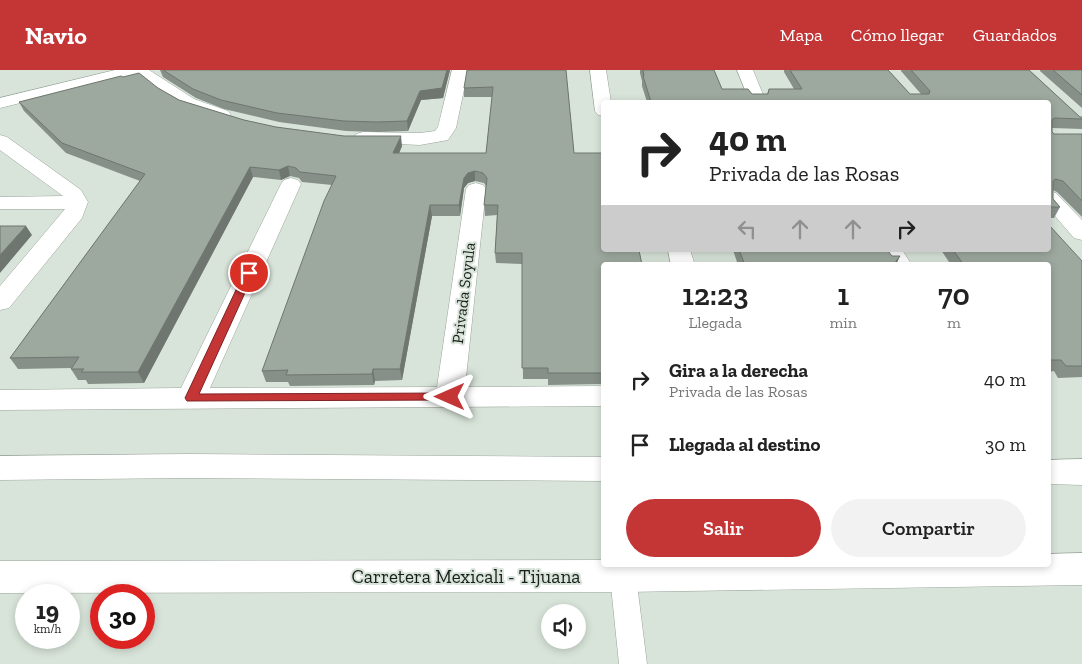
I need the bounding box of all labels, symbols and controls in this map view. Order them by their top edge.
text: Navio [25,21,87,50]
text: Mapa [780,24,823,46]
text: Cómo llegar [851,24,945,46]
text: Guardados [973,24,1057,46]
text: 40 m [709,118,786,160]
icon: right [626,120,691,185]
text: Privada de las Rosas [709,160,899,187]
icon: left [733,215,761,243]
icon: ahead [786,215,814,243]
icon: ahead [839,215,867,243]
icon: right [892,215,920,243]
street label: Privada Soyula [448,241,479,345]
pin [228,252,270,294]
icon: arrive [235,259,263,287]
text: 12:23 [682,277,748,313]
text: 1 [837,277,849,313]
text: 70 [938,277,970,313]
text: Llegada [688,313,742,332]
text: min [829,313,857,332]
text: m [947,313,961,332]
text: Gira a la derecha [669,359,808,382]
icon: right [626,366,654,394]
text: 40 m [984,368,1026,391]
position arrow [423,370,475,422]
text: Privada de las Rosas [669,382,807,401]
icon: arrive [626,431,654,459]
text: Llegada al destino [669,433,820,456]
text: 30 m [985,433,1026,456]
button: Salir [626,499,821,557]
button: Compartir [831,499,1026,557]
street label: Carretera Mexicali - Tijuana [352,565,580,588]
speed limit sign: 30 [90,584,155,649]
text: 19 [36,595,59,625]
map controls [541,604,586,649]
button: sound [541,604,586,649]
text: km/h [34,622,61,636]

